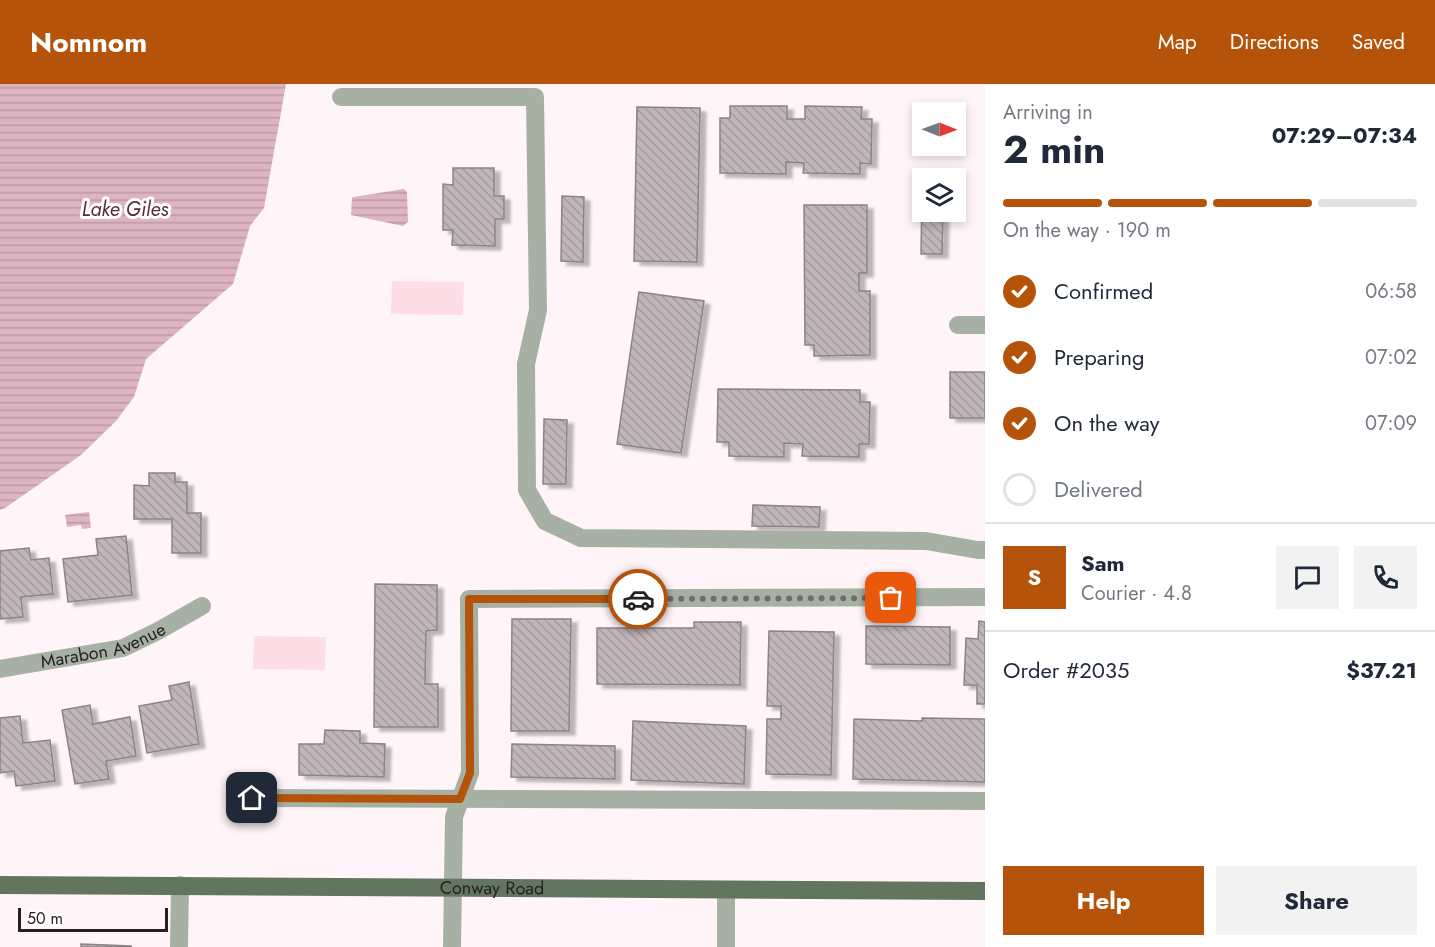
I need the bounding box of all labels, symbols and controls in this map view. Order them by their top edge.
text: Nomnom [30,22,147,63]
text: Map [1158,27,1197,57]
text: Directions [1230,27,1319,57]
text: Saved [1352,27,1405,57]
text: Arriving in [1003,98,1093,127]
north arrow [912,102,966,156]
map controls [912,102,966,222]
text: 07:29–07:34 [1272,119,1417,151]
text: 2 min [1003,121,1105,178]
button: layers [912,168,966,222]
water label: Lake Giles [82,195,168,224]
text: On the way · 190 m [1003,216,1171,245]
icon: check [1003,275,1036,308]
text: Confirmed [1054,275,1153,307]
text: 06:58 [1365,277,1417,306]
icon: check [1003,341,1036,374]
text: Preparing [1054,341,1145,373]
text: 07:02 [1365,343,1417,372]
icon: check [1003,407,1036,440]
text: On the way [1054,407,1159,439]
text: 07:09 [1365,409,1417,438]
text: Delivered [1054,473,1143,505]
button: chat [1276,546,1339,609]
button: phone [1354,546,1417,609]
text: Sam [1081,547,1125,579]
text: S [1028,561,1041,593]
courier [608,569,668,629]
pin [865,572,916,623]
text: Courier · 4.8 [1081,579,1192,608]
icon: bag [874,581,907,614]
icon: car [622,583,655,616]
street label: Marabon Avenue [39,616,170,675]
text: Order #2035 [1003,654,1129,686]
text: $37.21 [1346,654,1417,686]
pin [226,772,277,823]
icon: home [235,781,268,814]
button: Help [1003,866,1204,935]
button: Share [1216,866,1417,935]
street label: Conway Road [440,875,544,901]
scale bar [18,905,168,932]
text: 50 m [27,907,63,930]

